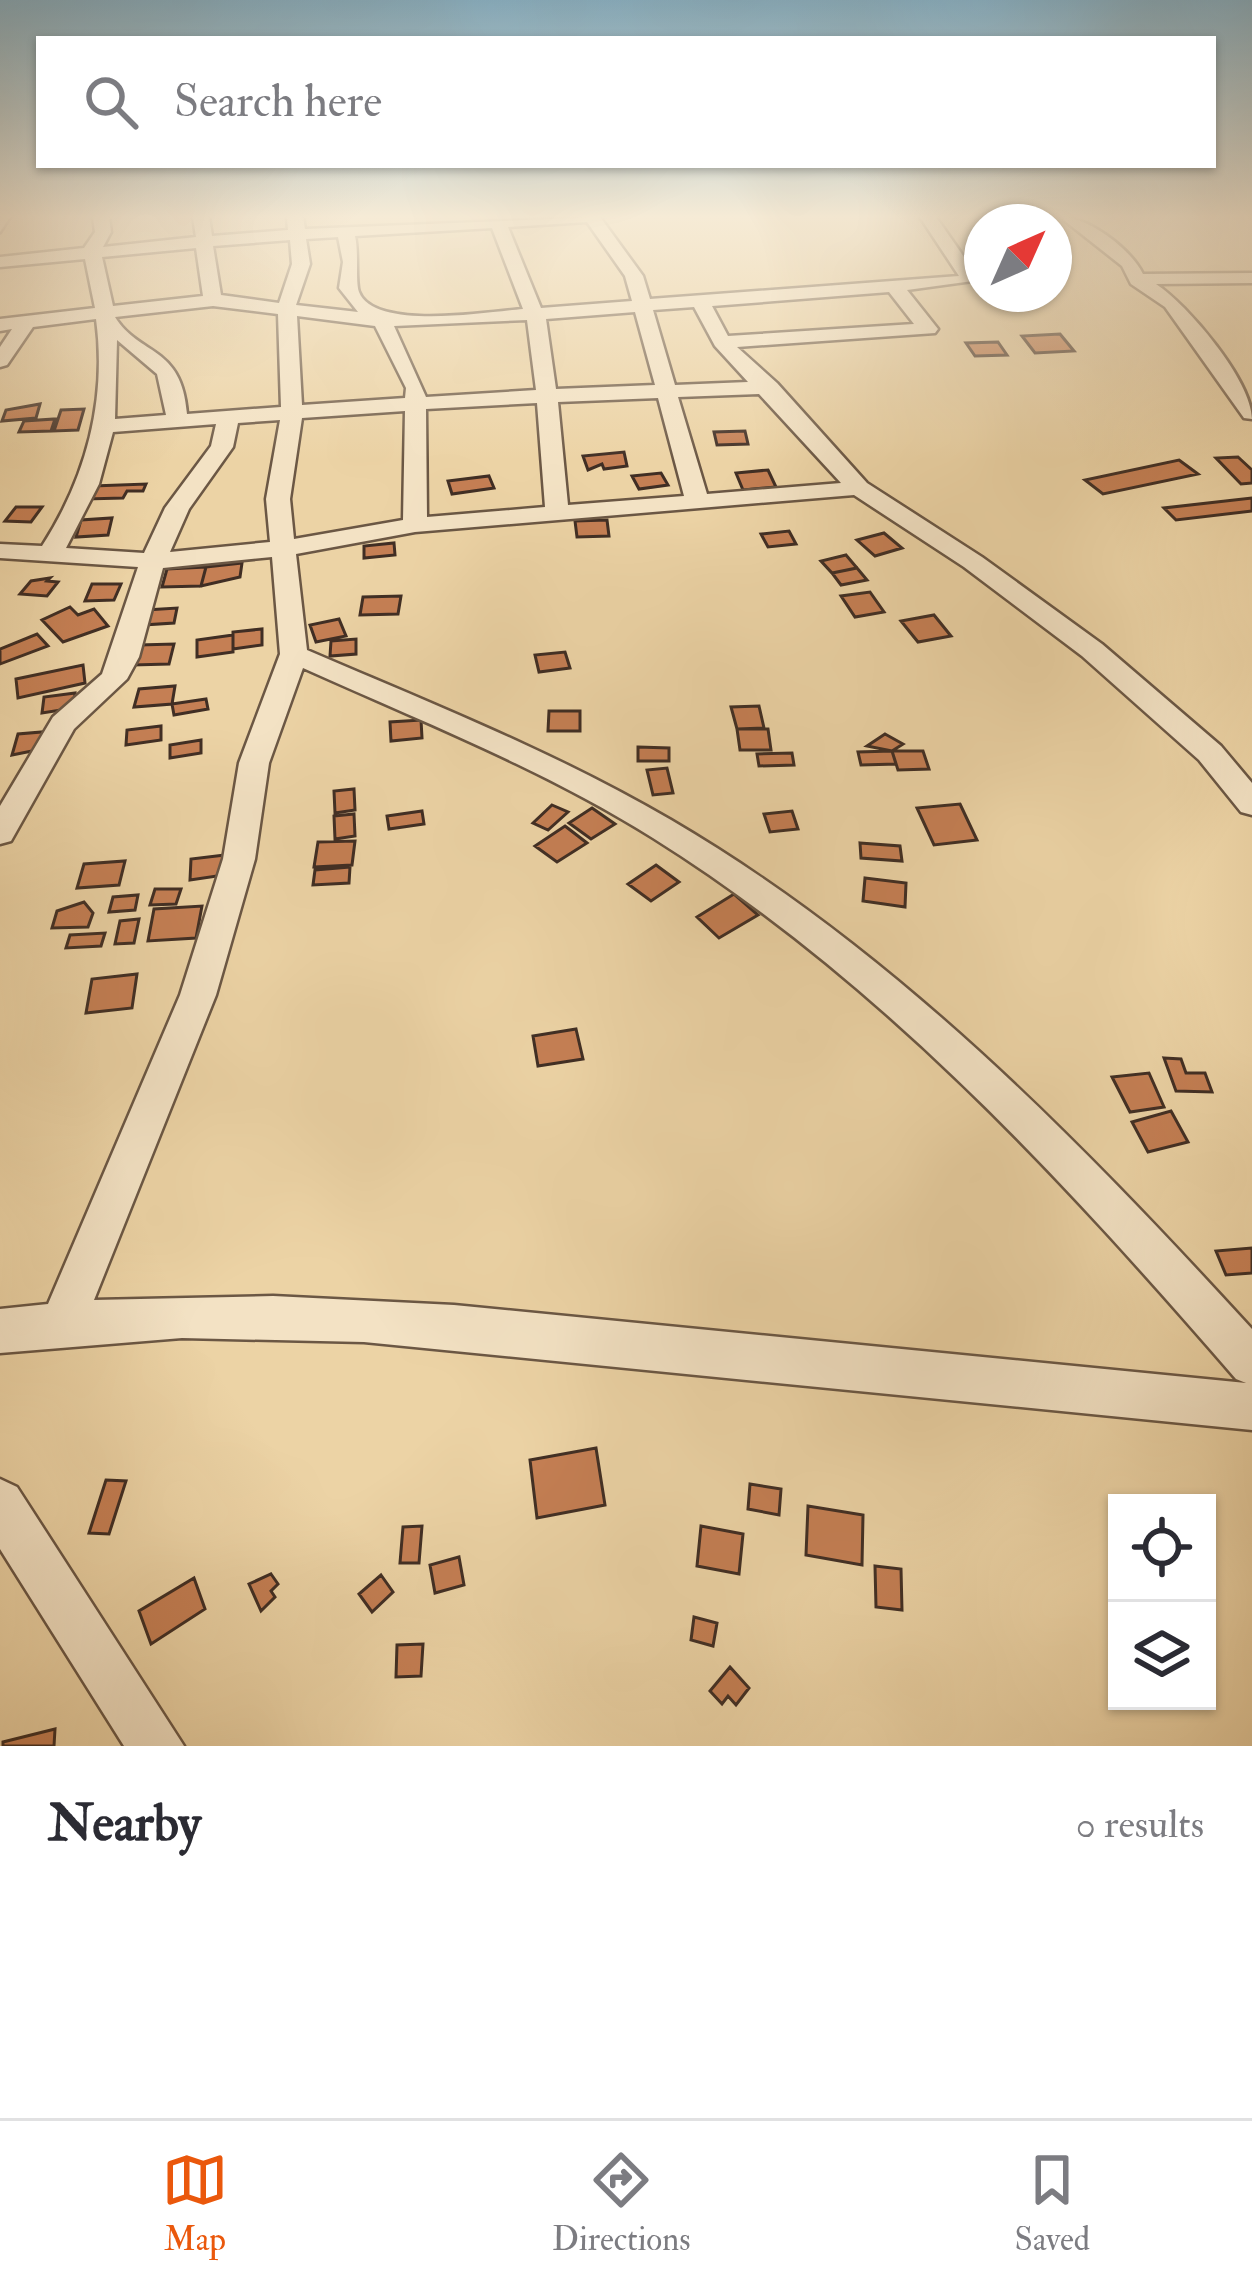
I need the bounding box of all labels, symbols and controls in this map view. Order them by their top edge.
search box [36,36,1216,168]
icon: search [78,69,144,135]
text: Search here [174,74,382,130]
north arrow [964,204,1072,312]
map controls [1108,1494,1216,1710]
button: locate [1108,1494,1216,1602]
button: layers [1108,1602,1216,1710]
text: Nearby [48,1792,201,1856]
text: 0 results [1076,1800,1204,1849]
tab: Map [162,2147,228,2260]
tab: Directions [552,2147,691,2260]
tab: Saved [1015,2147,1090,2260]

